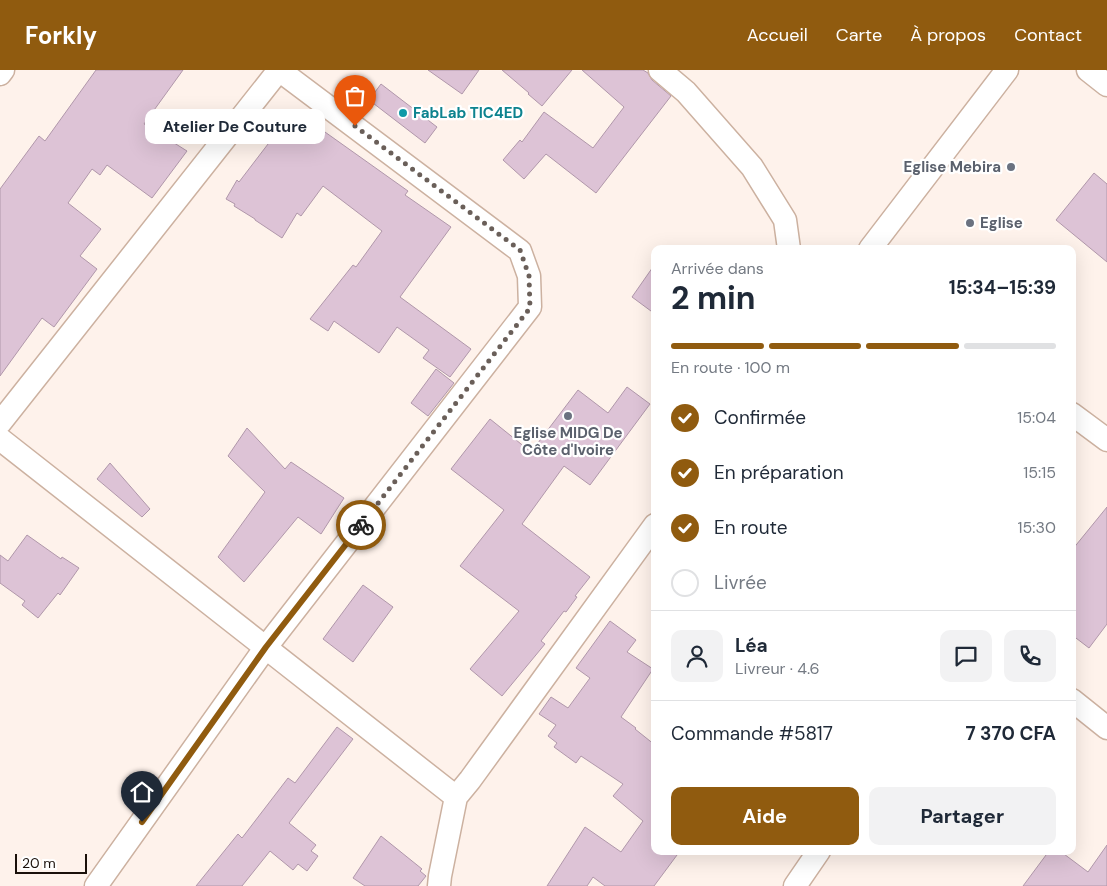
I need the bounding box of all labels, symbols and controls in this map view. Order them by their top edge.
text: Forkly [25,20,97,51]
text: Accueil [747,23,808,47]
text: Carte [836,23,882,47]
text: À propos [910,23,986,47]
text: Contact [1014,23,1082,47]
pin [334,75,376,126]
icon: bag [341,82,369,110]
place label: FabLab TIC4ED [413,103,523,123]
marker: FabLab TIC4ED [397,107,409,119]
callout: Atelier De Couture [145,108,325,144]
text: Atelier De Couture [163,116,307,137]
place label: Eglise Mebira [903,157,1001,177]
marker: Eglise Mebira [1005,161,1017,173]
place label: Eglise [980,213,1023,233]
marker: Eglise [964,217,976,229]
text: Arrivée dans [671,258,764,279]
text: 15:34–15:39 [949,275,1056,300]
text: 2 min [671,277,756,319]
text: En route · 100 m [671,357,790,378]
icon: check [671,404,699,432]
text: Confirmée [714,405,806,430]
text: 15:04 [1017,407,1056,428]
marker: Eglise MIDG De Côte d'Ivoire [562,410,574,422]
place label: Eglise MIDG De Côte d'Ivoire [513,423,623,460]
icon: check [671,459,699,487]
text: En préparation [714,460,844,485]
text: 15:15 [1023,462,1056,483]
courier [336,500,386,550]
icon: bike [347,511,375,539]
icon: check [671,514,699,542]
text: En route [714,515,788,540]
text: 15:30 [1018,517,1056,538]
text: Livrée [714,570,767,595]
button: person [671,630,723,682]
button: chat [940,630,992,682]
button: phone [1004,630,1056,682]
text: Léa [735,633,768,658]
text: Livreur · 4.6 [735,658,820,679]
text: Commande #5817 [671,721,833,746]
text: 7 370 CFA [965,721,1056,746]
pin [121,771,163,822]
icon: home [128,778,156,806]
button: Aide [671,787,859,845]
button: Partager [869,787,1056,845]
scale bar [15,851,88,874]
text: 20 m [22,854,56,872]

